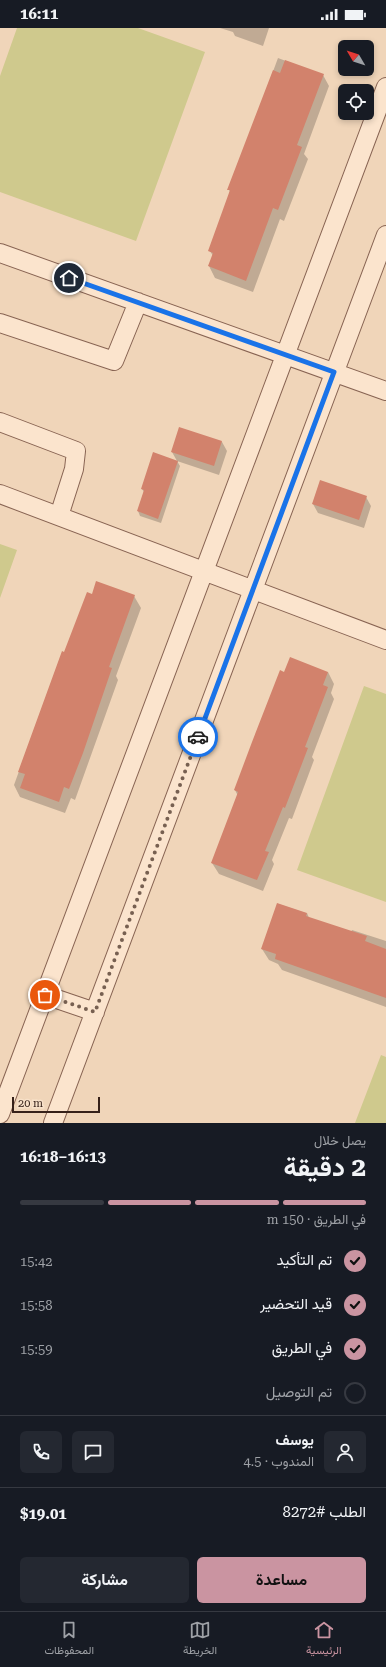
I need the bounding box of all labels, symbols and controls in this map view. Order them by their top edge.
text: 16:11 [20,5,58,23]
north arrow [338,40,374,76]
map controls [338,40,374,120]
button: locate [338,84,374,120]
pin [52,261,86,295]
icon: home [58,267,80,289]
courier [178,717,218,757]
icon: car [187,726,209,748]
pin [28,978,62,1012]
icon: bag [34,984,56,1006]
scale bar [12,1095,100,1114]
text: 20 m [18,1097,43,1110]
text: يصل خلال [314,1133,366,1148]
text: 16:13–16:18 [20,1148,106,1166]
text: 2 دقيقة [284,1152,366,1182]
text: في الطريق · 150 m [267,1212,366,1227]
icon: check [344,1250,366,1272]
text: تم التأكيد [277,1251,332,1269]
text: 15:42 [20,1254,52,1269]
icon: check [344,1294,366,1316]
text: قيد التحضير [260,1295,332,1313]
text: 15:58 [20,1298,52,1313]
icon: check [344,1338,366,1360]
text: في الطريق [272,1339,332,1357]
text: 15:59 [20,1342,52,1357]
text: تم التوصيل [266,1383,332,1401]
button: phone [20,1431,62,1473]
button: chat [72,1431,114,1473]
text: يوسف [276,1431,314,1449]
button: person [324,1431,366,1473]
text: المندوب · 4.5 [244,1454,314,1469]
text: الطلب #8272 [283,1503,366,1521]
text: $19.01 [20,1505,67,1523]
button: مشاركة [20,1557,189,1603]
button: مساعدة [197,1557,366,1603]
tab: المحفوظات [45,1619,94,1660]
tab: الخريطة [183,1619,217,1660]
tab: الرئيسية [306,1619,342,1660]

